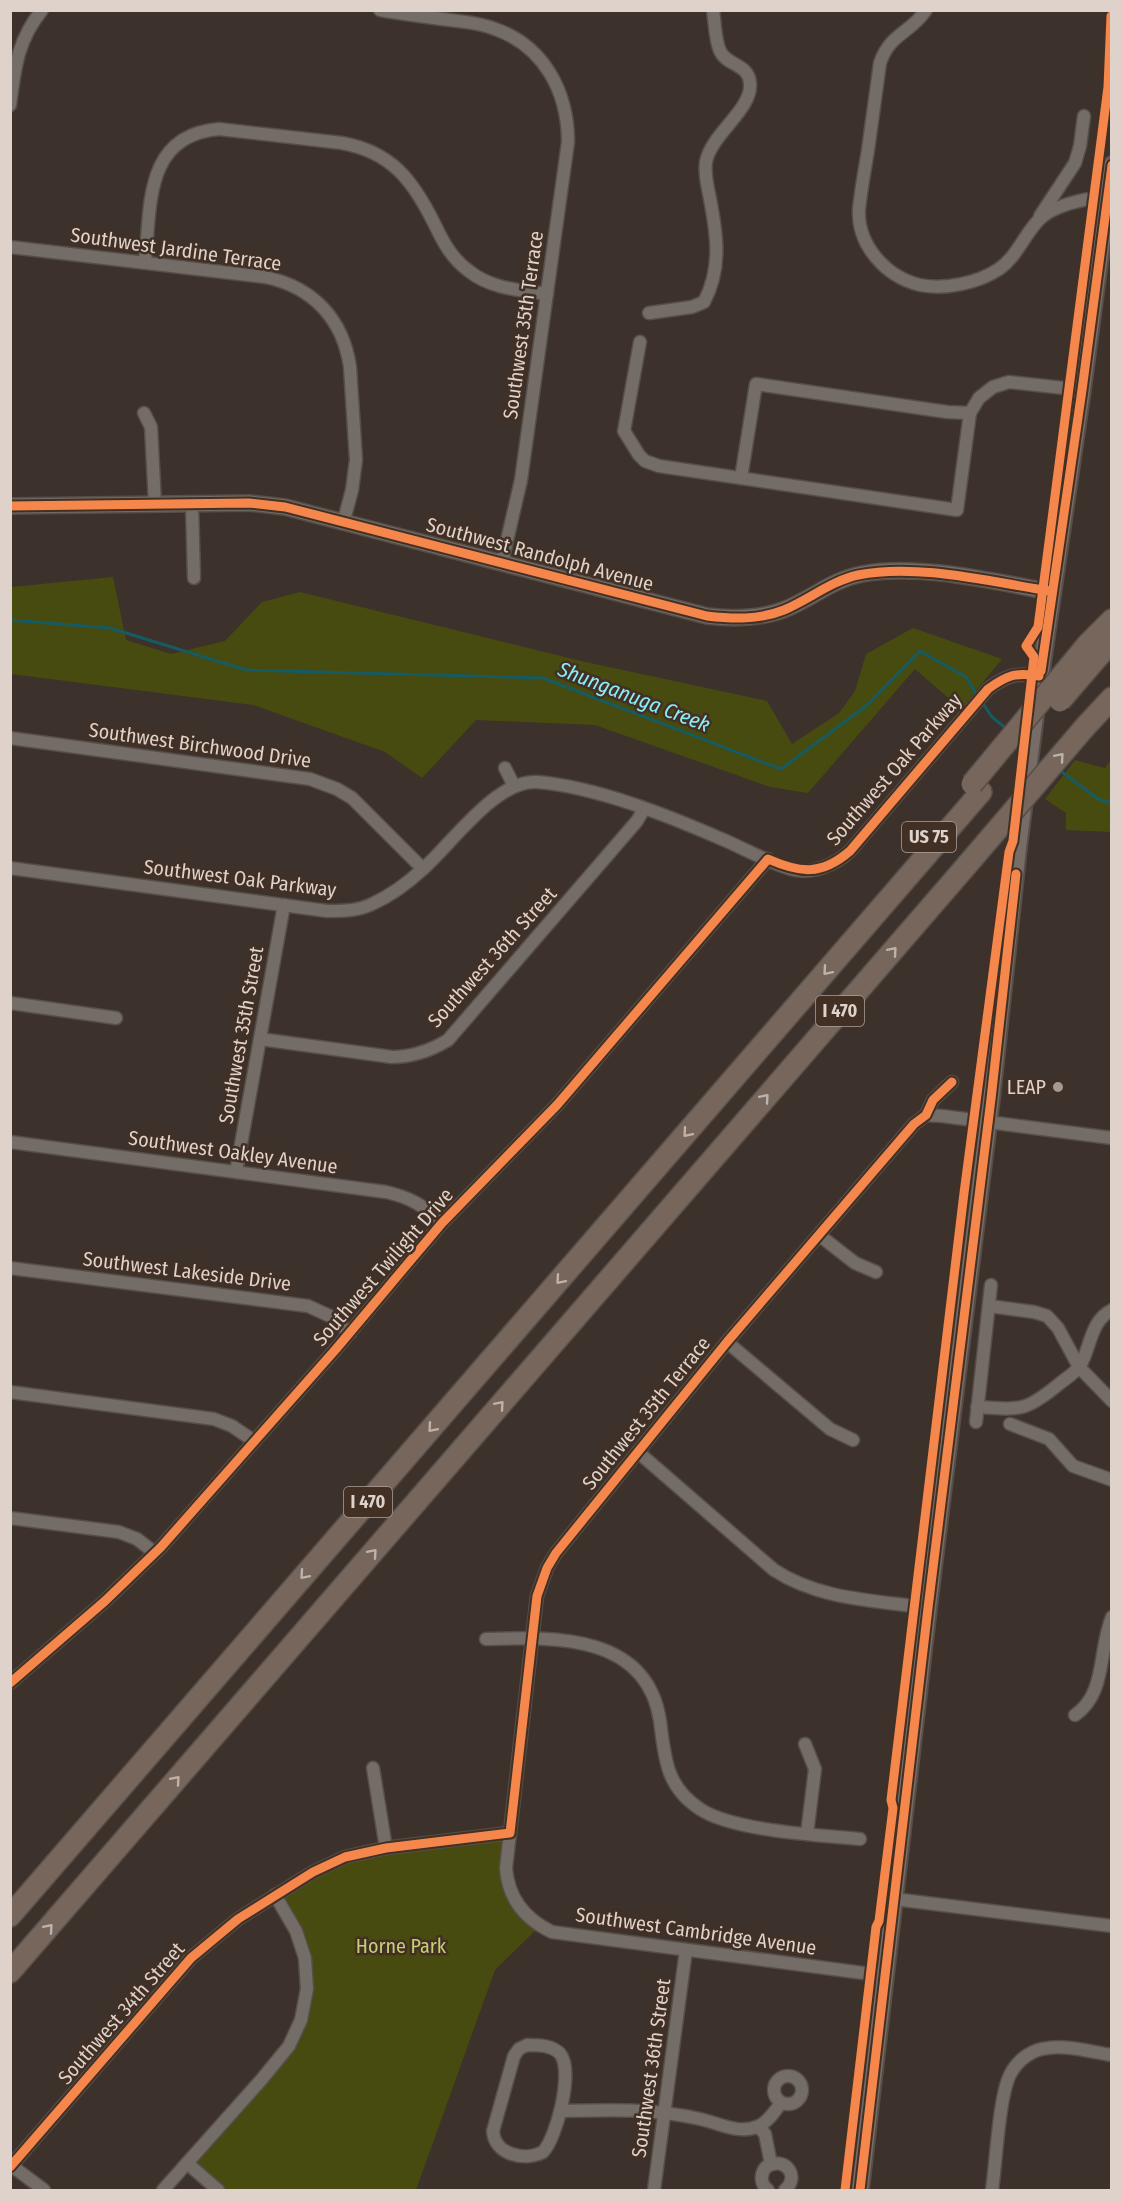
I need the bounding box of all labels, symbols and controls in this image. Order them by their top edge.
street label: Southwest Jardine Terrace [69,222,283,276]
street label: Southwest 35th Terrace [498,229,548,421]
street label: Southwest Randolph Avenue [424,512,656,596]
water label: Shunganuga Creek [553,656,714,738]
street label: Southwest Oak Parkway [821,688,967,850]
street label: Southwest Birchwood Drive [87,718,313,772]
one-way arrow [1053,753,1064,764]
road number: US 75 [902,822,956,852]
street label: Southwest Oak Parkway [142,854,338,902]
street label: Southwest 36th Street [423,882,562,1032]
street label: Southwest 35th Street [214,944,269,1126]
one-way arrow [885,946,896,957]
one-way arrow [823,964,834,975]
road number: I 470 [816,996,864,1026]
place label: LEAP [1007,1075,1046,1099]
marker: LEAP [1051,1080,1065,1094]
one-way arrow [758,1094,769,1105]
street label: Southwest Oakley Avenue [127,1125,339,1179]
one-way arrow [683,1126,694,1136]
street label: Southwest Twilight Drive [308,1183,458,1351]
street label: Southwest Lakeside Drive [82,1246,292,1296]
one-way arrow [556,1273,567,1284]
street label: Southwest 35th Terrace [577,1332,715,1494]
one-way arrow [493,1401,504,1412]
one-way arrow [428,1421,439,1432]
road number: I 470 [344,1487,392,1517]
one-way arrow [365,1549,376,1560]
one-way arrow [300,1568,311,1579]
one-way arrow [169,1776,180,1787]
street label: Southwest Cambridge Avenue [574,1902,818,1960]
one-way arrow [42,1924,53,1934]
park label: Horne Park [356,1934,447,1958]
street label: Southwest 34th Street [53,1937,189,2089]
street label: Southwest 36th Street [627,1976,676,2159]

